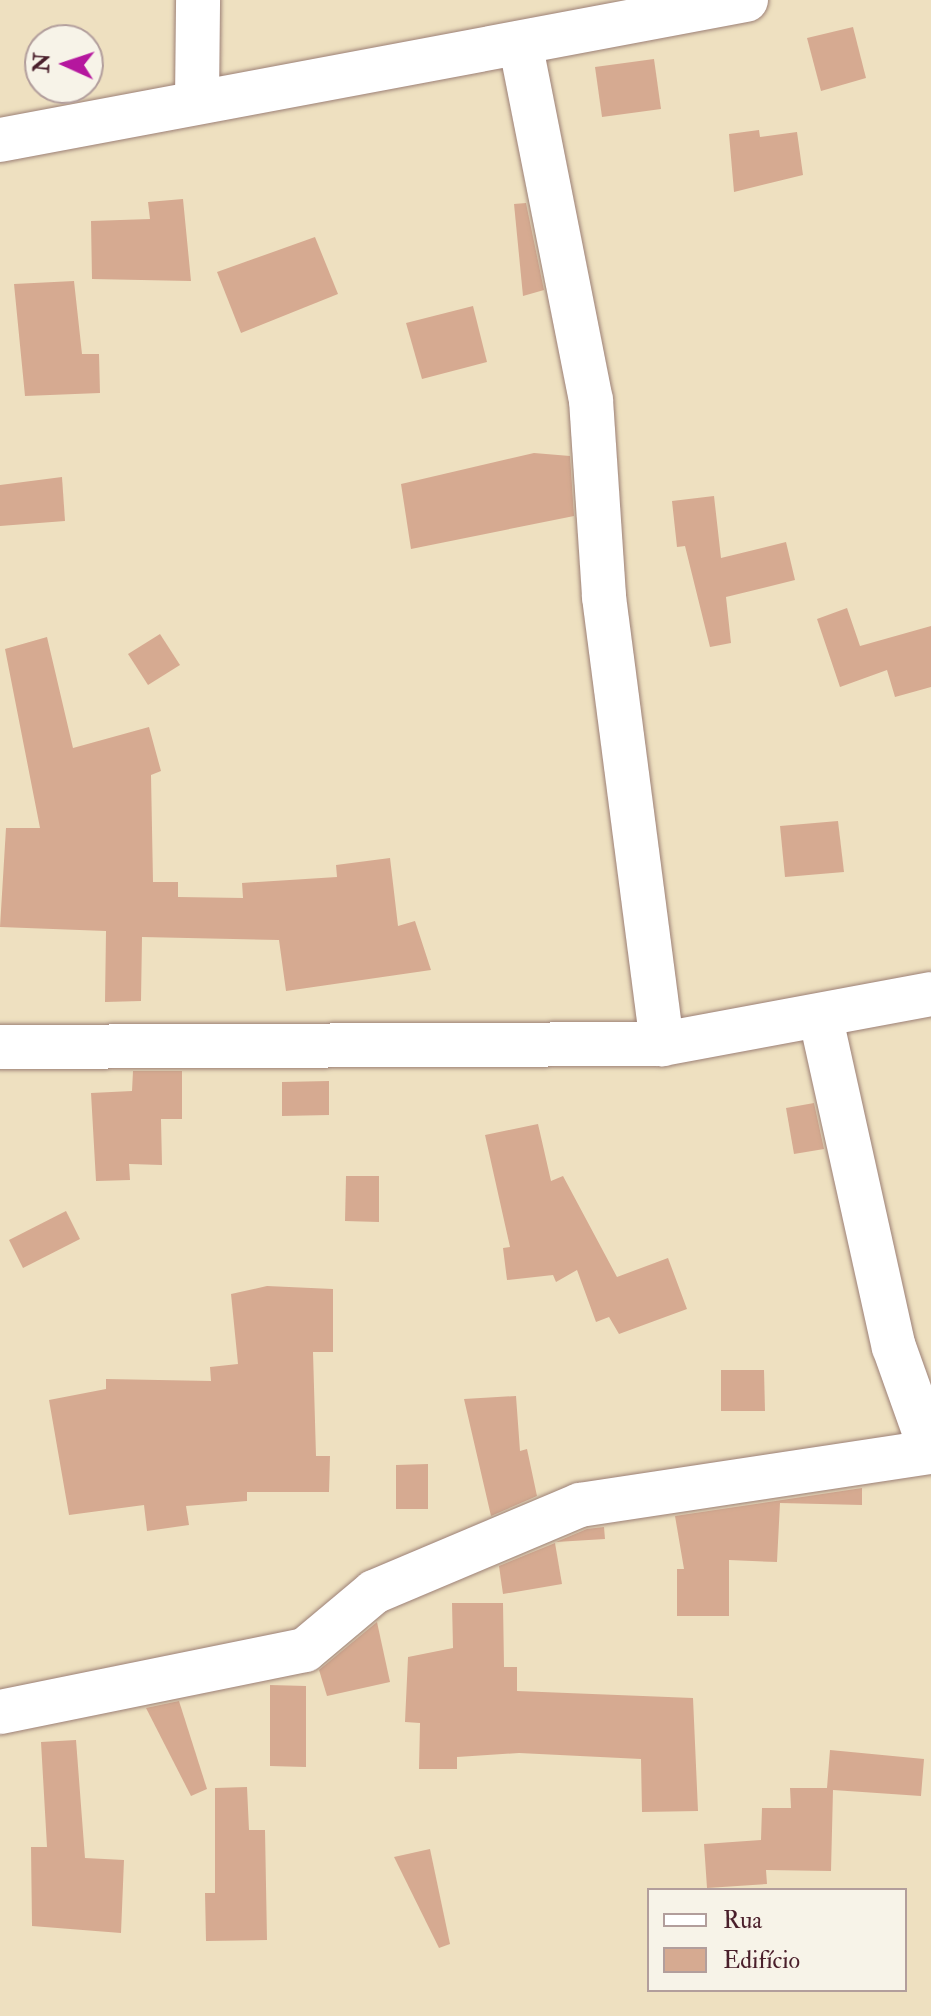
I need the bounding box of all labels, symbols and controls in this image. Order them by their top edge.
north arrow [24,24,104,104]
text: N [28,52,57,73]
legend [647,1888,907,1992]
text: Rua [723,1905,762,1936]
text: Edifício [723,1945,800,1976]

